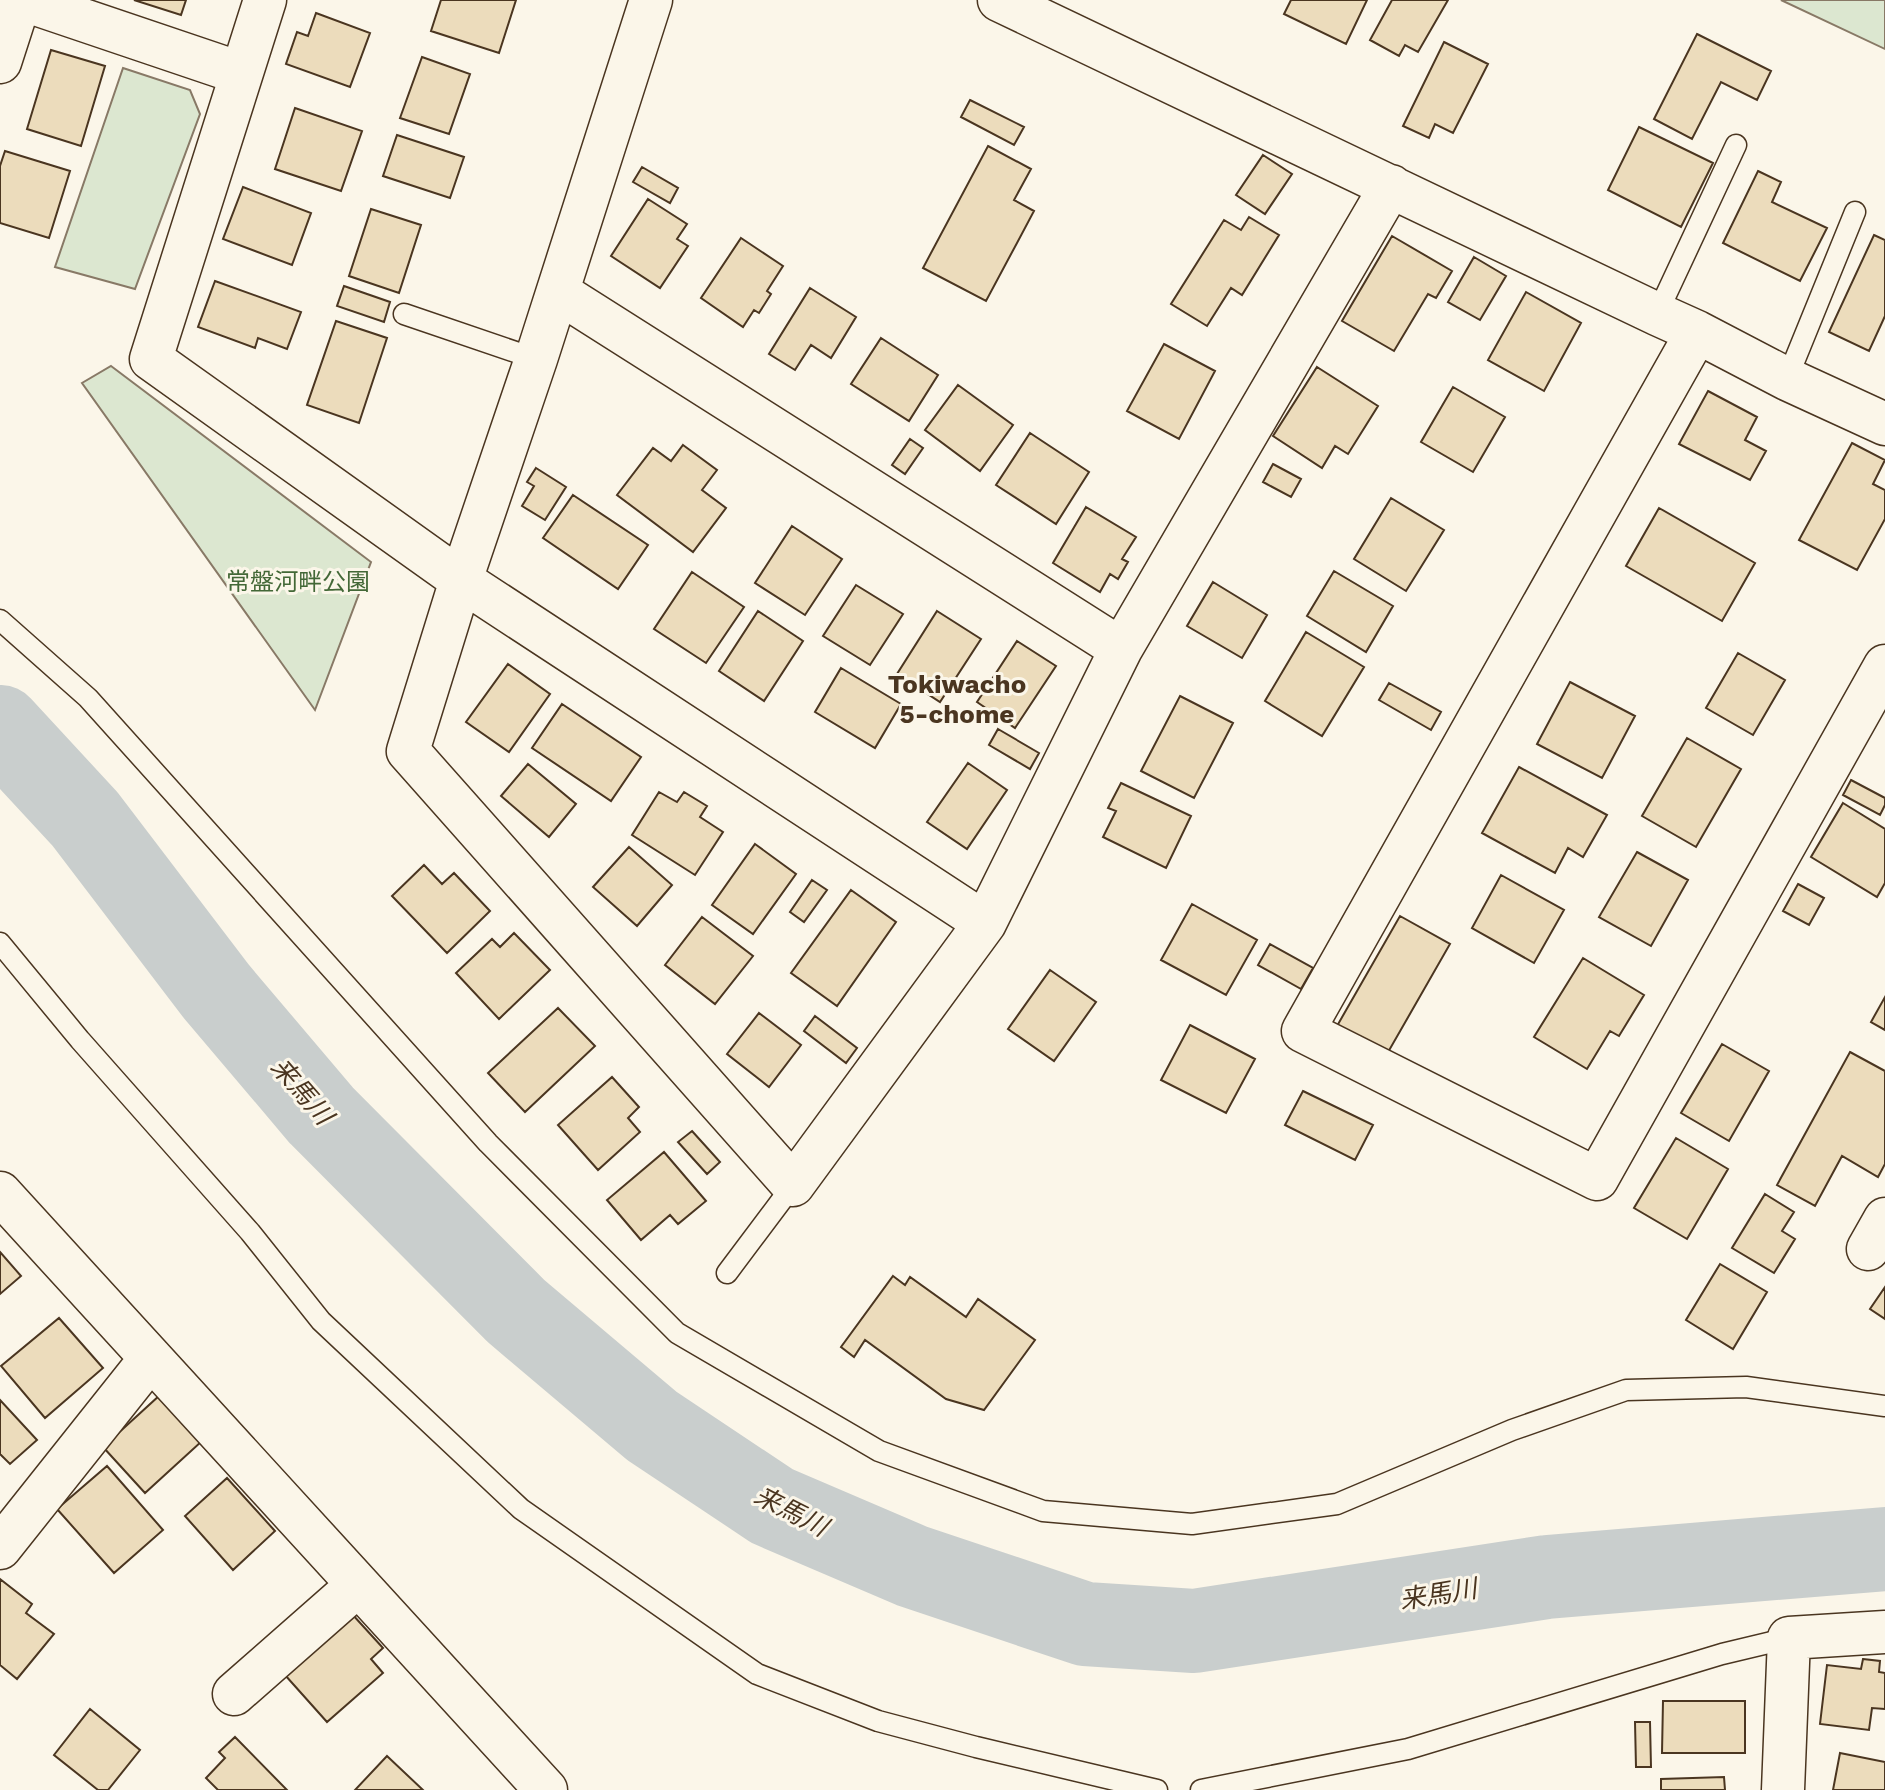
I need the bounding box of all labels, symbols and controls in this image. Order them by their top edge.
park label: 常盤河畔公園 [226,568,370,596]
district label: Tokiwacho 5-chome [888,669,1026,729]
water label: 来馬川 [265,1052,341,1133]
water label: 来馬川 [749,1480,835,1543]
water label: 来馬川 [1397,1573,1482,1615]

